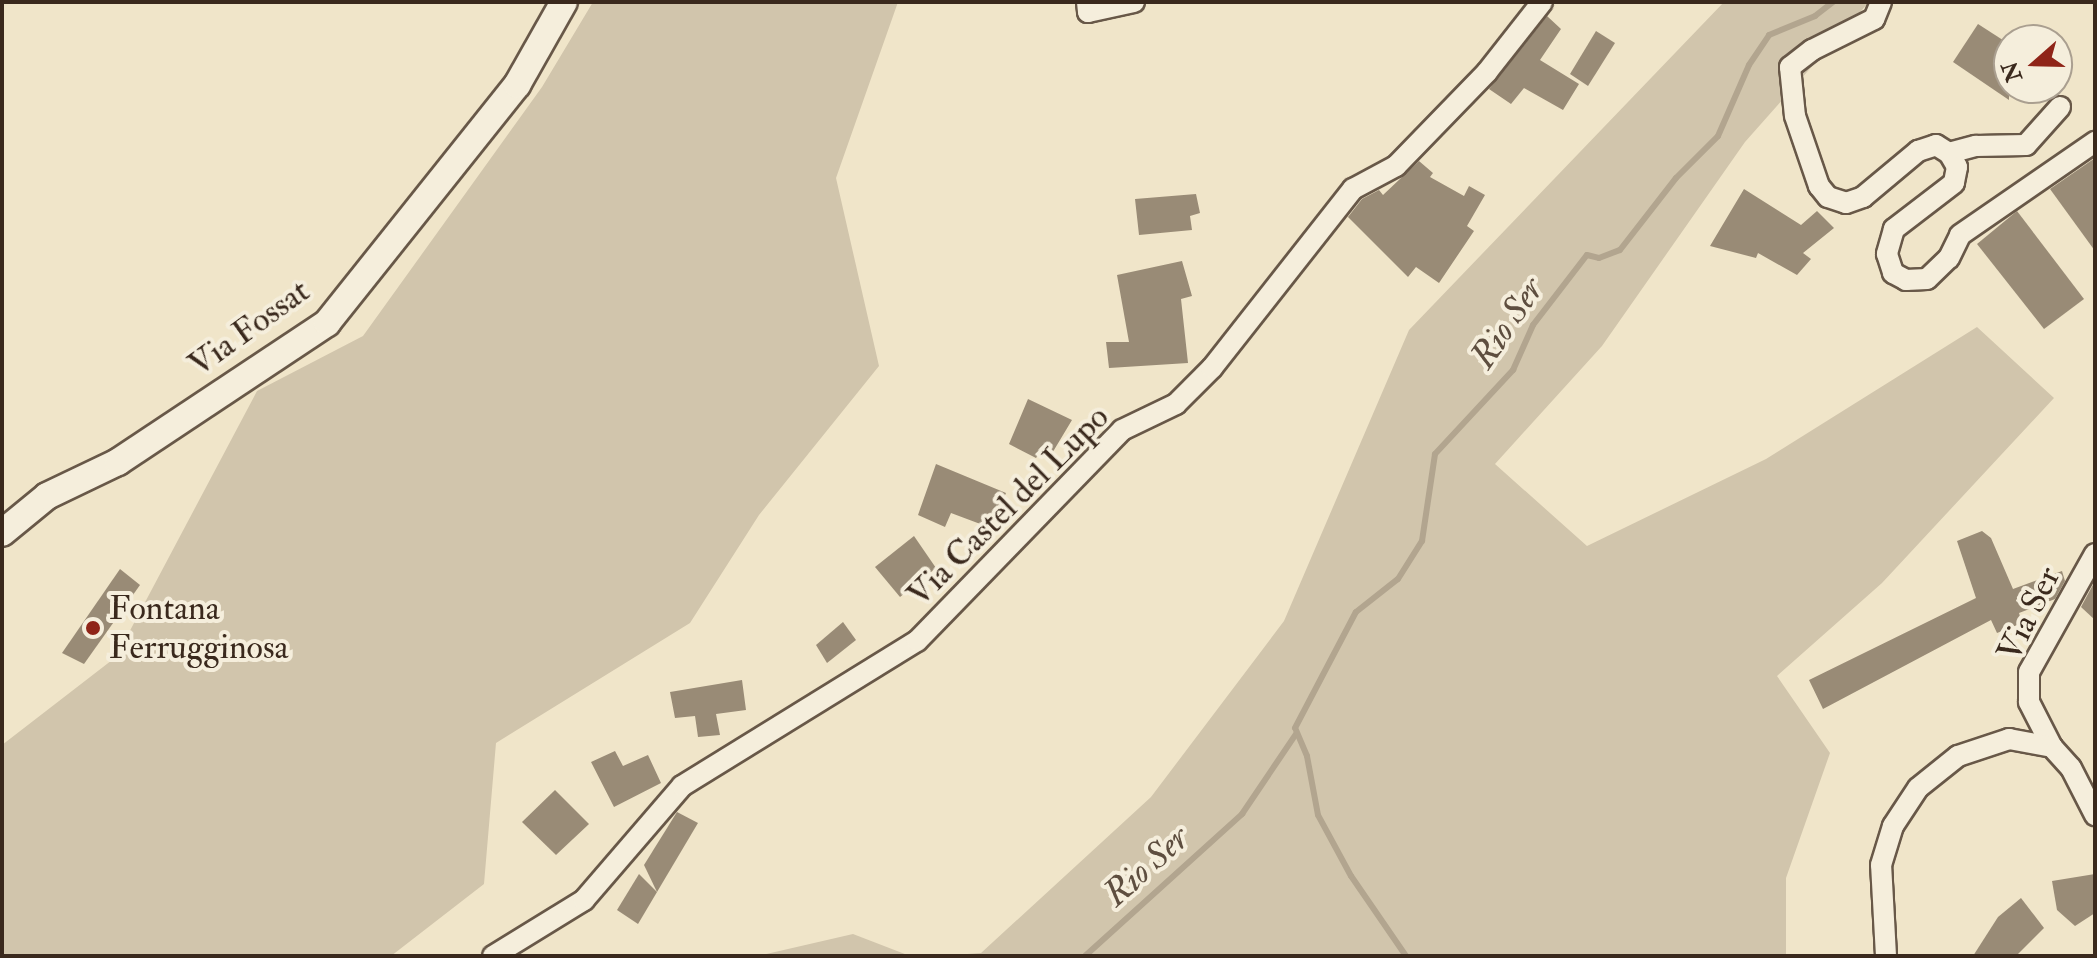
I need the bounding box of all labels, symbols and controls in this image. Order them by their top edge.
north arrow [1993,24,2073,104]
text: N [1996,57,2029,86]
water label: Rio Ser [1461,269,1553,377]
street label: Via Fossat [181,271,317,385]
street label: Via Castel del Lupo [899,397,1117,615]
street label: Via Ser [1989,560,2069,668]
place label: Fontana Ferrugginosa [109,588,289,668]
marker: Fontana Ferrugginosa [84,619,102,637]
water label: Rio Ser [1094,816,1198,916]

